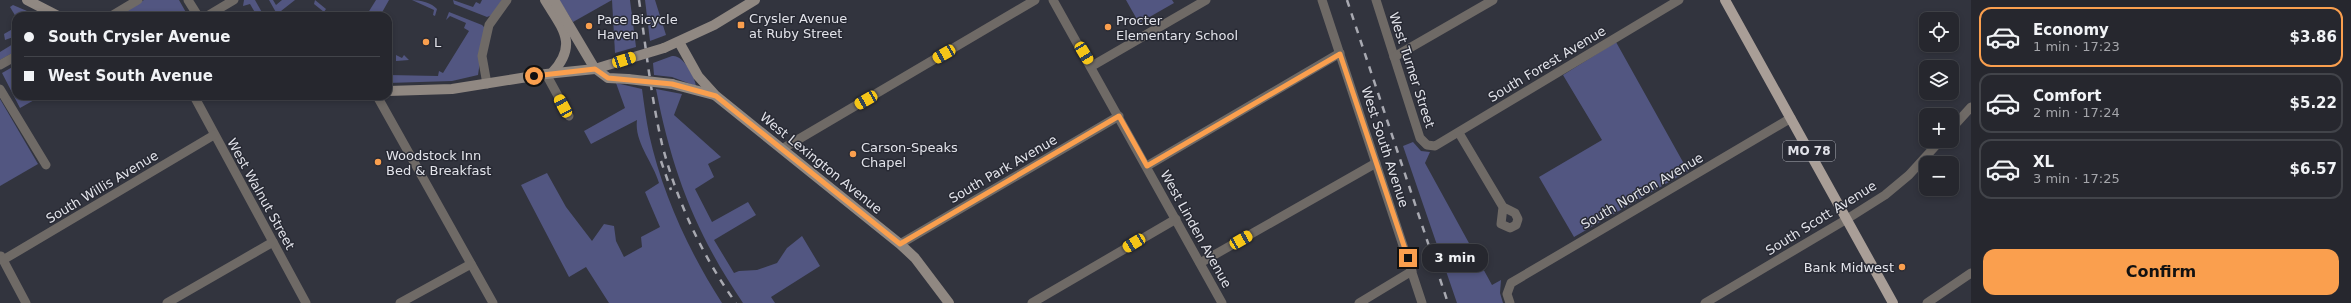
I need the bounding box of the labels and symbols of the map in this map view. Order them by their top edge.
street label: West Turner Street [1386,10,1438,130]
place label: Crysler Avenue at Ruby Street [749,11,847,41]
place label: Pace Bicycle Haven [597,12,678,42]
place label: Procter Elementary School [1116,13,1238,43]
marker: Crysler Avenue at Ruby Street [736,20,746,30]
marker: Pace Bicycle Haven [584,21,594,31]
marker: Procter Elementary School [1103,22,1113,32]
street label: South Forest Avenue [1486,23,1608,105]
place label: L [434,35,442,50]
marker: L [421,37,431,47]
car [1073,40,1095,66]
car [931,43,957,65]
car [611,51,637,69]
route start [525,67,543,85]
street label: West South Avenue [1358,85,1412,209]
car [853,89,879,111]
car [552,93,574,119]
street label: West Lexington Avenue [757,109,885,217]
street label: South Park Avenue [946,132,1060,206]
street label: West Walnut Street [224,136,298,252]
place label: Carson-Speaks Chapel [861,140,958,170]
road number: MO 78 [1783,141,1835,161]
street label: South Willis Avenue [43,148,161,226]
place label: Woodstock Inn Bed & Breakfast [386,148,491,178]
marker: Carson-Speaks Chapel [848,149,858,159]
street label: South Norton Avenue [1578,150,1706,232]
marker: Woodstock Inn Bed & Breakfast [373,157,383,167]
street label: West Linden Avenue [1157,168,1235,290]
street label: South Scott Avenue [1763,178,1879,258]
car [1228,229,1254,251]
car [1121,232,1147,254]
callout: 3 min [1422,244,1488,272]
route end [1399,249,1417,267]
place label: Bank Midwest [1804,260,1894,275]
marker: Bank Midwest [1897,262,1907,272]

